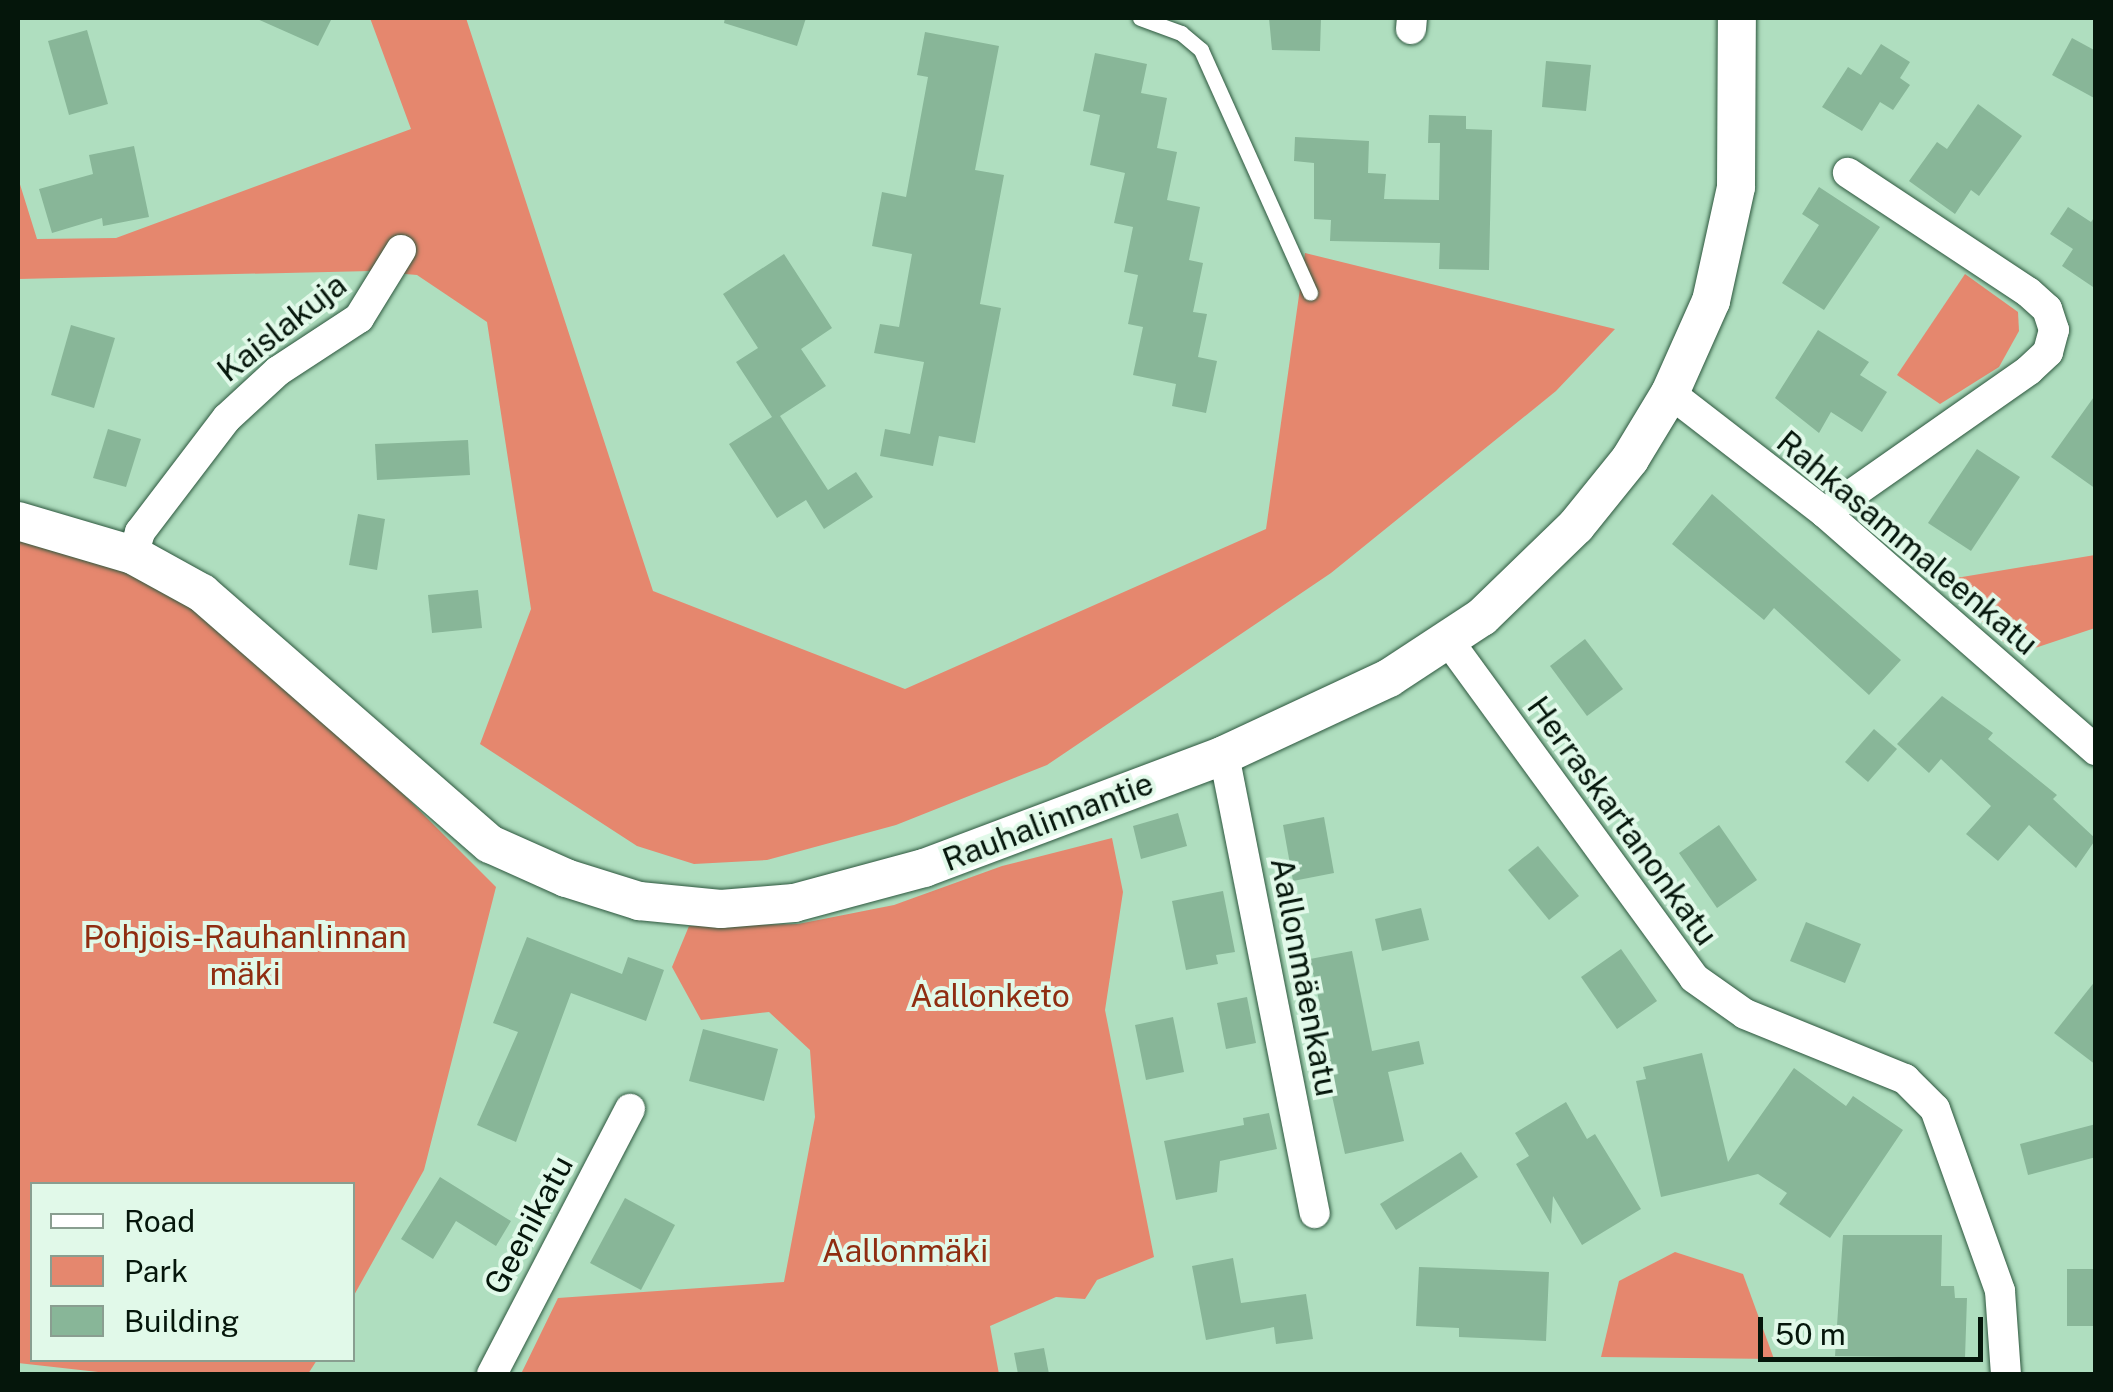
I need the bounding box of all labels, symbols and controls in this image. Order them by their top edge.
street label: Kaislakuja [210,266,354,390]
street label: Rahkasammaleenkatu [1769,423,2045,663]
street label: Herraskartanonkatu [1519,689,1725,953]
street label: Rauhalinnantie [937,764,1159,880]
street label: Aallonmäenkatu [1262,854,1346,1100]
park label: Pohjois-Rauhanlinnan mäki [83,919,407,994]
park label: Aallonketo [910,977,1070,1015]
street label: Geenikatu [476,1149,582,1301]
legend [30,1182,355,1362]
text: Road [124,1203,195,1239]
park label: Aallonmäki [822,1232,988,1270]
text: Park [124,1253,188,1289]
scale bar [1763,1297,1988,1359]
text: Building [124,1303,239,1339]
text: 50 m [1775,1316,1846,1352]

